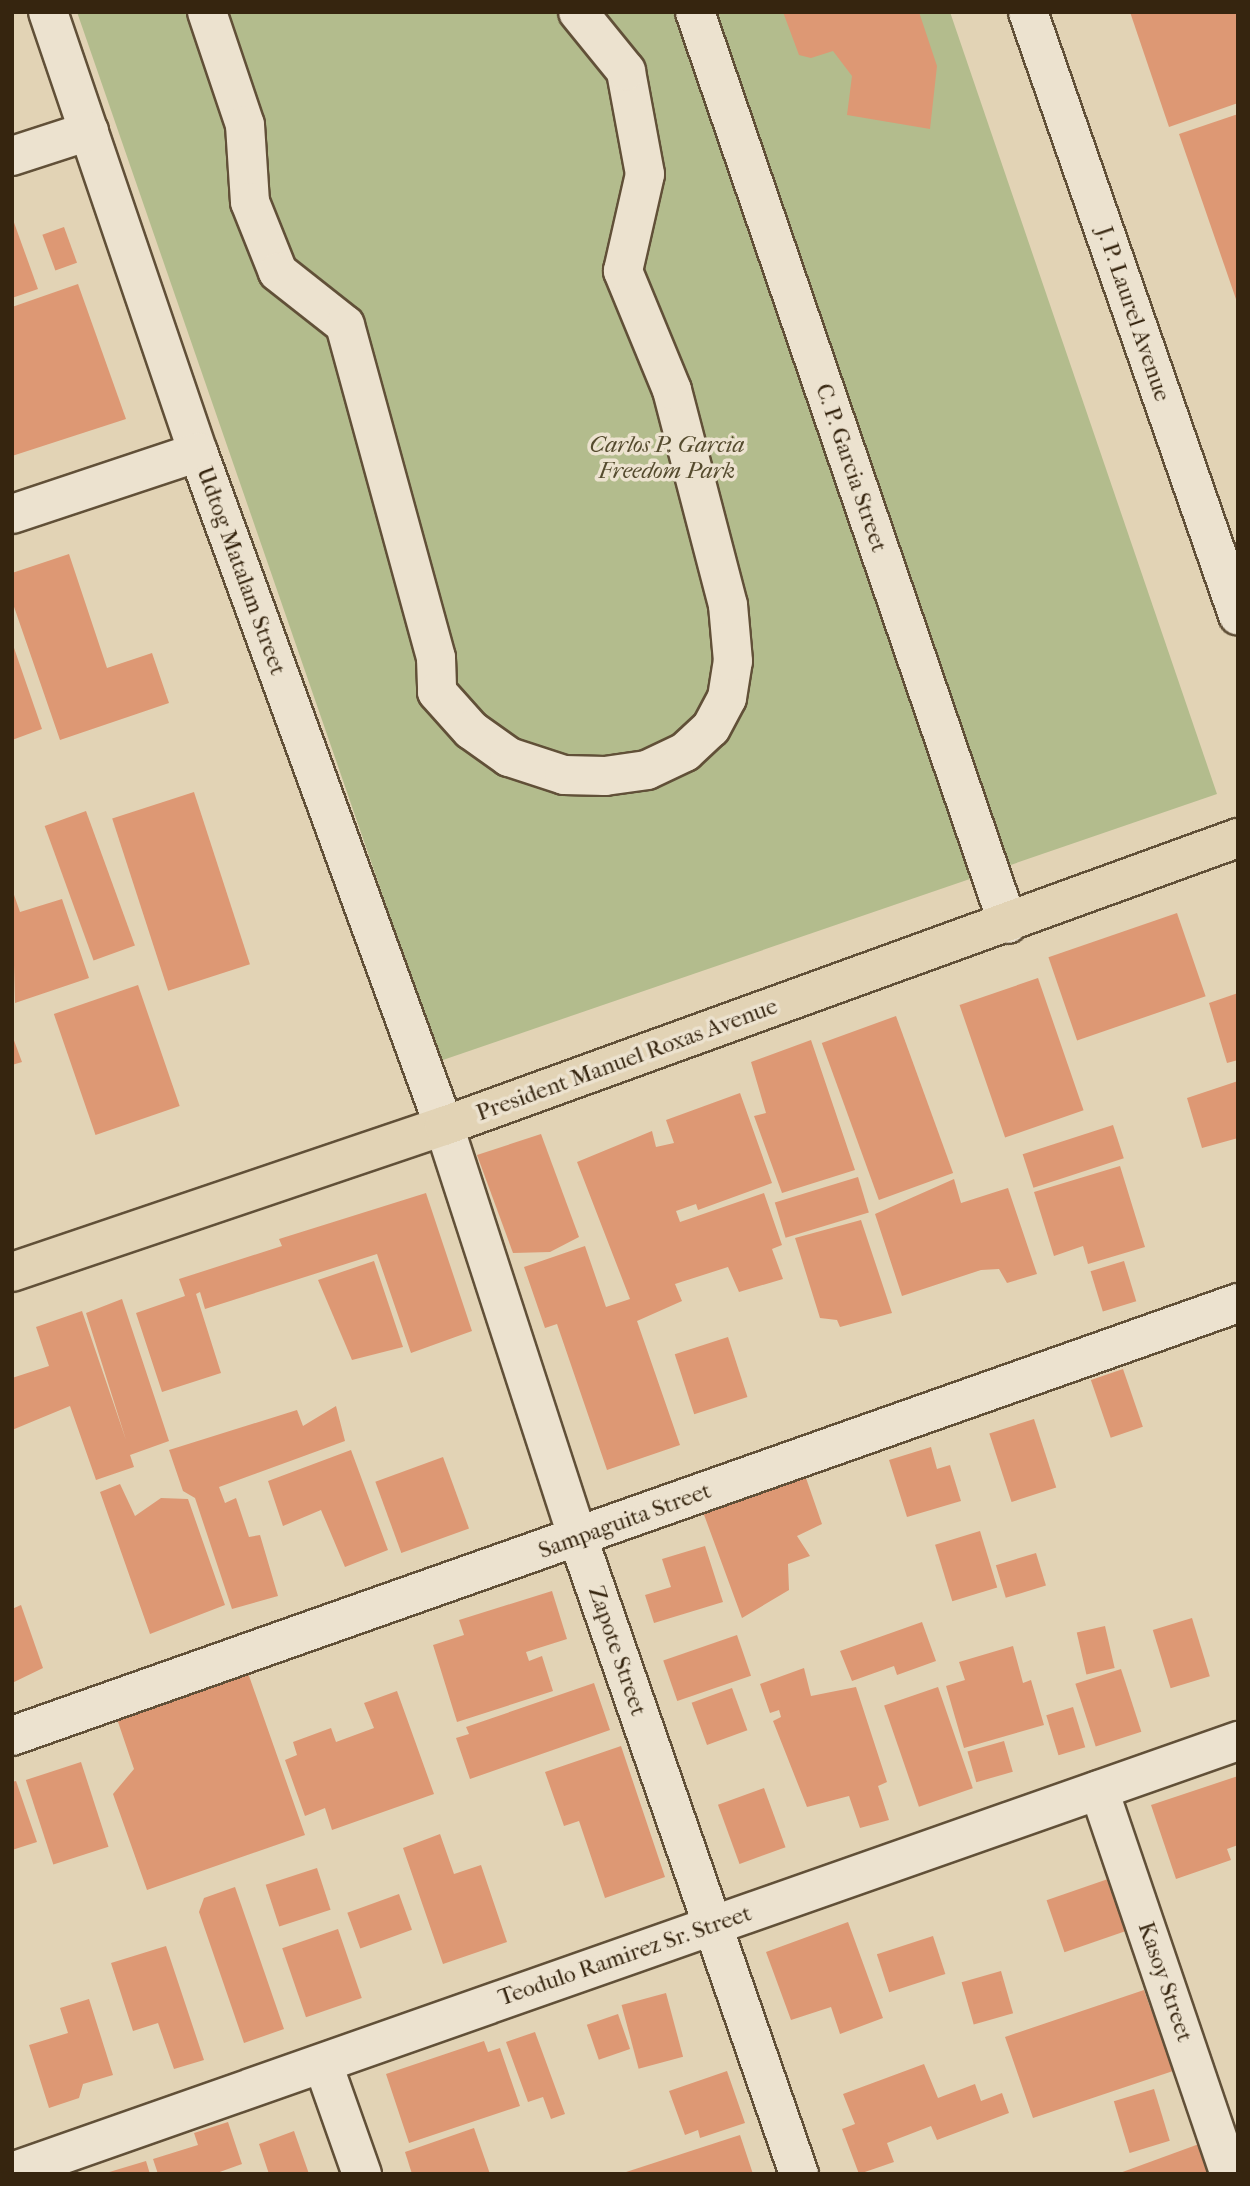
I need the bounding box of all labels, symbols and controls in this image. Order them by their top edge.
street label: J. P. Laurel Avenue [1090,223,1176,405]
street label: C. P. Garcia Street [809,380,893,556]
park label: Carlos P. Garcia Freedom Park [590,431,744,485]
street label: Udtog Matalam Street [190,463,292,679]
street label: President Manuel Roxas Avenue [473,993,781,1127]
street label: Sampaguita Street [535,1477,715,1565]
street label: Zapote Street [582,1582,652,1720]
street label: Teodulo Ramirez Sr. Street [495,1900,755,2012]
street label: Kasoy Street [1132,1918,1198,2046]

